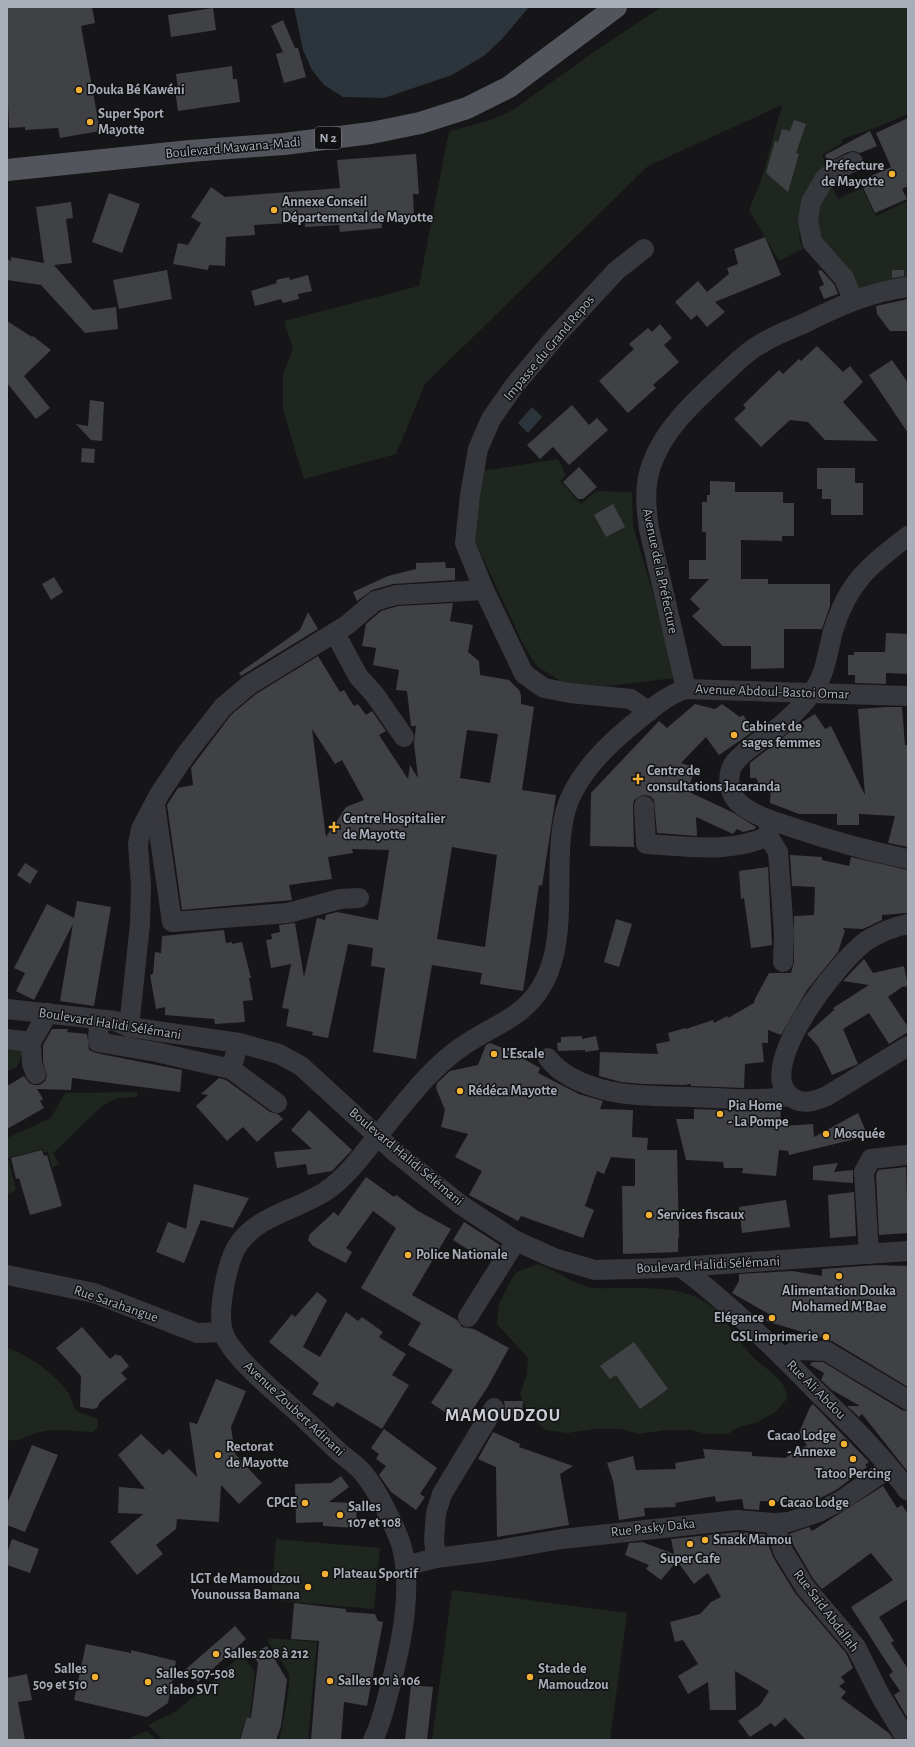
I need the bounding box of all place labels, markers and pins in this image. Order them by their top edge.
place label: Douka Bé Kawéni [87,83,185,97]
marker: Douka Bé Kawéni [74,85,84,95]
place label: Super Sport Mayotte [98,107,164,137]
marker: Super Sport Mayotte [85,117,95,127]
place label: Préfecture de Mayotte [821,159,884,189]
marker: Préfecture de Mayotte [887,169,897,179]
place label: Annexe Conseil Départemental de Mayotte [282,195,433,225]
marker: Annexe Conseil Départemental de Mayotte [269,205,279,215]
place label: Cabinet de sages femmes [742,720,821,750]
marker: Cabinet de sages femmes [729,730,739,740]
place label: Centre de consultations Jacaranda [647,764,781,794]
marker: Centre de consultations Jacaranda [632,773,644,785]
place label: Centre Hospitalier de Mayotte [343,812,445,842]
marker: Centre Hospitalier de Mayotte [328,821,340,833]
place label: L'Escale [502,1047,545,1061]
marker: L'Escale [489,1049,499,1059]
place label: Rédéca Mayotte [468,1084,558,1098]
marker: Rédéca Mayotte [455,1086,465,1096]
place label: Pia Home - La Pompe [728,1099,789,1129]
marker: Pia Home - La Pompe [715,1109,725,1119]
place label: Mosquée [834,1127,885,1141]
marker: Mosquée [821,1129,831,1139]
place label: Services fiscaux [657,1208,745,1222]
marker: Services fiscaux [644,1210,654,1220]
place label: Police Nationale [416,1248,508,1262]
marker: Police Nationale [403,1250,413,1260]
marker: Alimentation Douka Mohamed M'Bae [834,1271,844,1281]
place label: Alimentation Douka Mohamed M'Bae [782,1284,896,1314]
place label: Elégance [714,1311,764,1325]
marker: Elégance [767,1313,777,1323]
place label: GSL imprimerie [731,1330,818,1344]
marker: GSL imprimerie [821,1332,831,1342]
place label: Cacao Lodge - Annexe [767,1429,836,1459]
marker: Cacao Lodge - Annexe [839,1439,849,1449]
place label: Rectorat de Mayotte [226,1440,289,1470]
marker: Rectorat de Mayotte [213,1450,223,1460]
marker: Tatoo Percing [848,1454,858,1464]
place label: Tatoo Percing [815,1467,892,1481]
place label: CPGE [267,1496,297,1510]
place label: Cacao Lodge [780,1496,849,1510]
marker: CPGE [300,1498,310,1508]
marker: Cacao Lodge [767,1498,777,1508]
place label: Salles 107 et 108 [348,1500,401,1530]
marker: Salles 107 et 108 [335,1510,345,1520]
place label: Snack Mamou [713,1533,792,1547]
marker: Snack Mamou [700,1535,710,1545]
marker: Super Cafe [685,1539,695,1549]
place label: Super Cafe [660,1552,720,1566]
place label: Plateau Sportif [333,1567,419,1581]
marker: Plateau Sportif [320,1569,330,1579]
place label: LGT de Mamoudzou Younoussa Bamana [190,1572,301,1602]
marker: LGT de Mamoudzou Younoussa Bamana [303,1582,313,1592]
place label: Salles 208 à 212 [224,1647,309,1661]
marker: Salles 208 à 212 [211,1649,221,1659]
place label: Salles 509 et 510 [33,1662,87,1692]
place label: Stade de Mamoudzou [538,1662,609,1692]
place label: Salles 507-508 et labo SVT [156,1667,235,1697]
marker: Salles 509 et 510 [90,1672,100,1682]
marker: Stade de Mamoudzou [525,1672,535,1682]
place label: Salles 101 à 106 [338,1674,421,1688]
marker: Salles 101 à 106 [325,1676,335,1686]
marker: Salles 507-508 et labo SVT [143,1677,153,1687]

